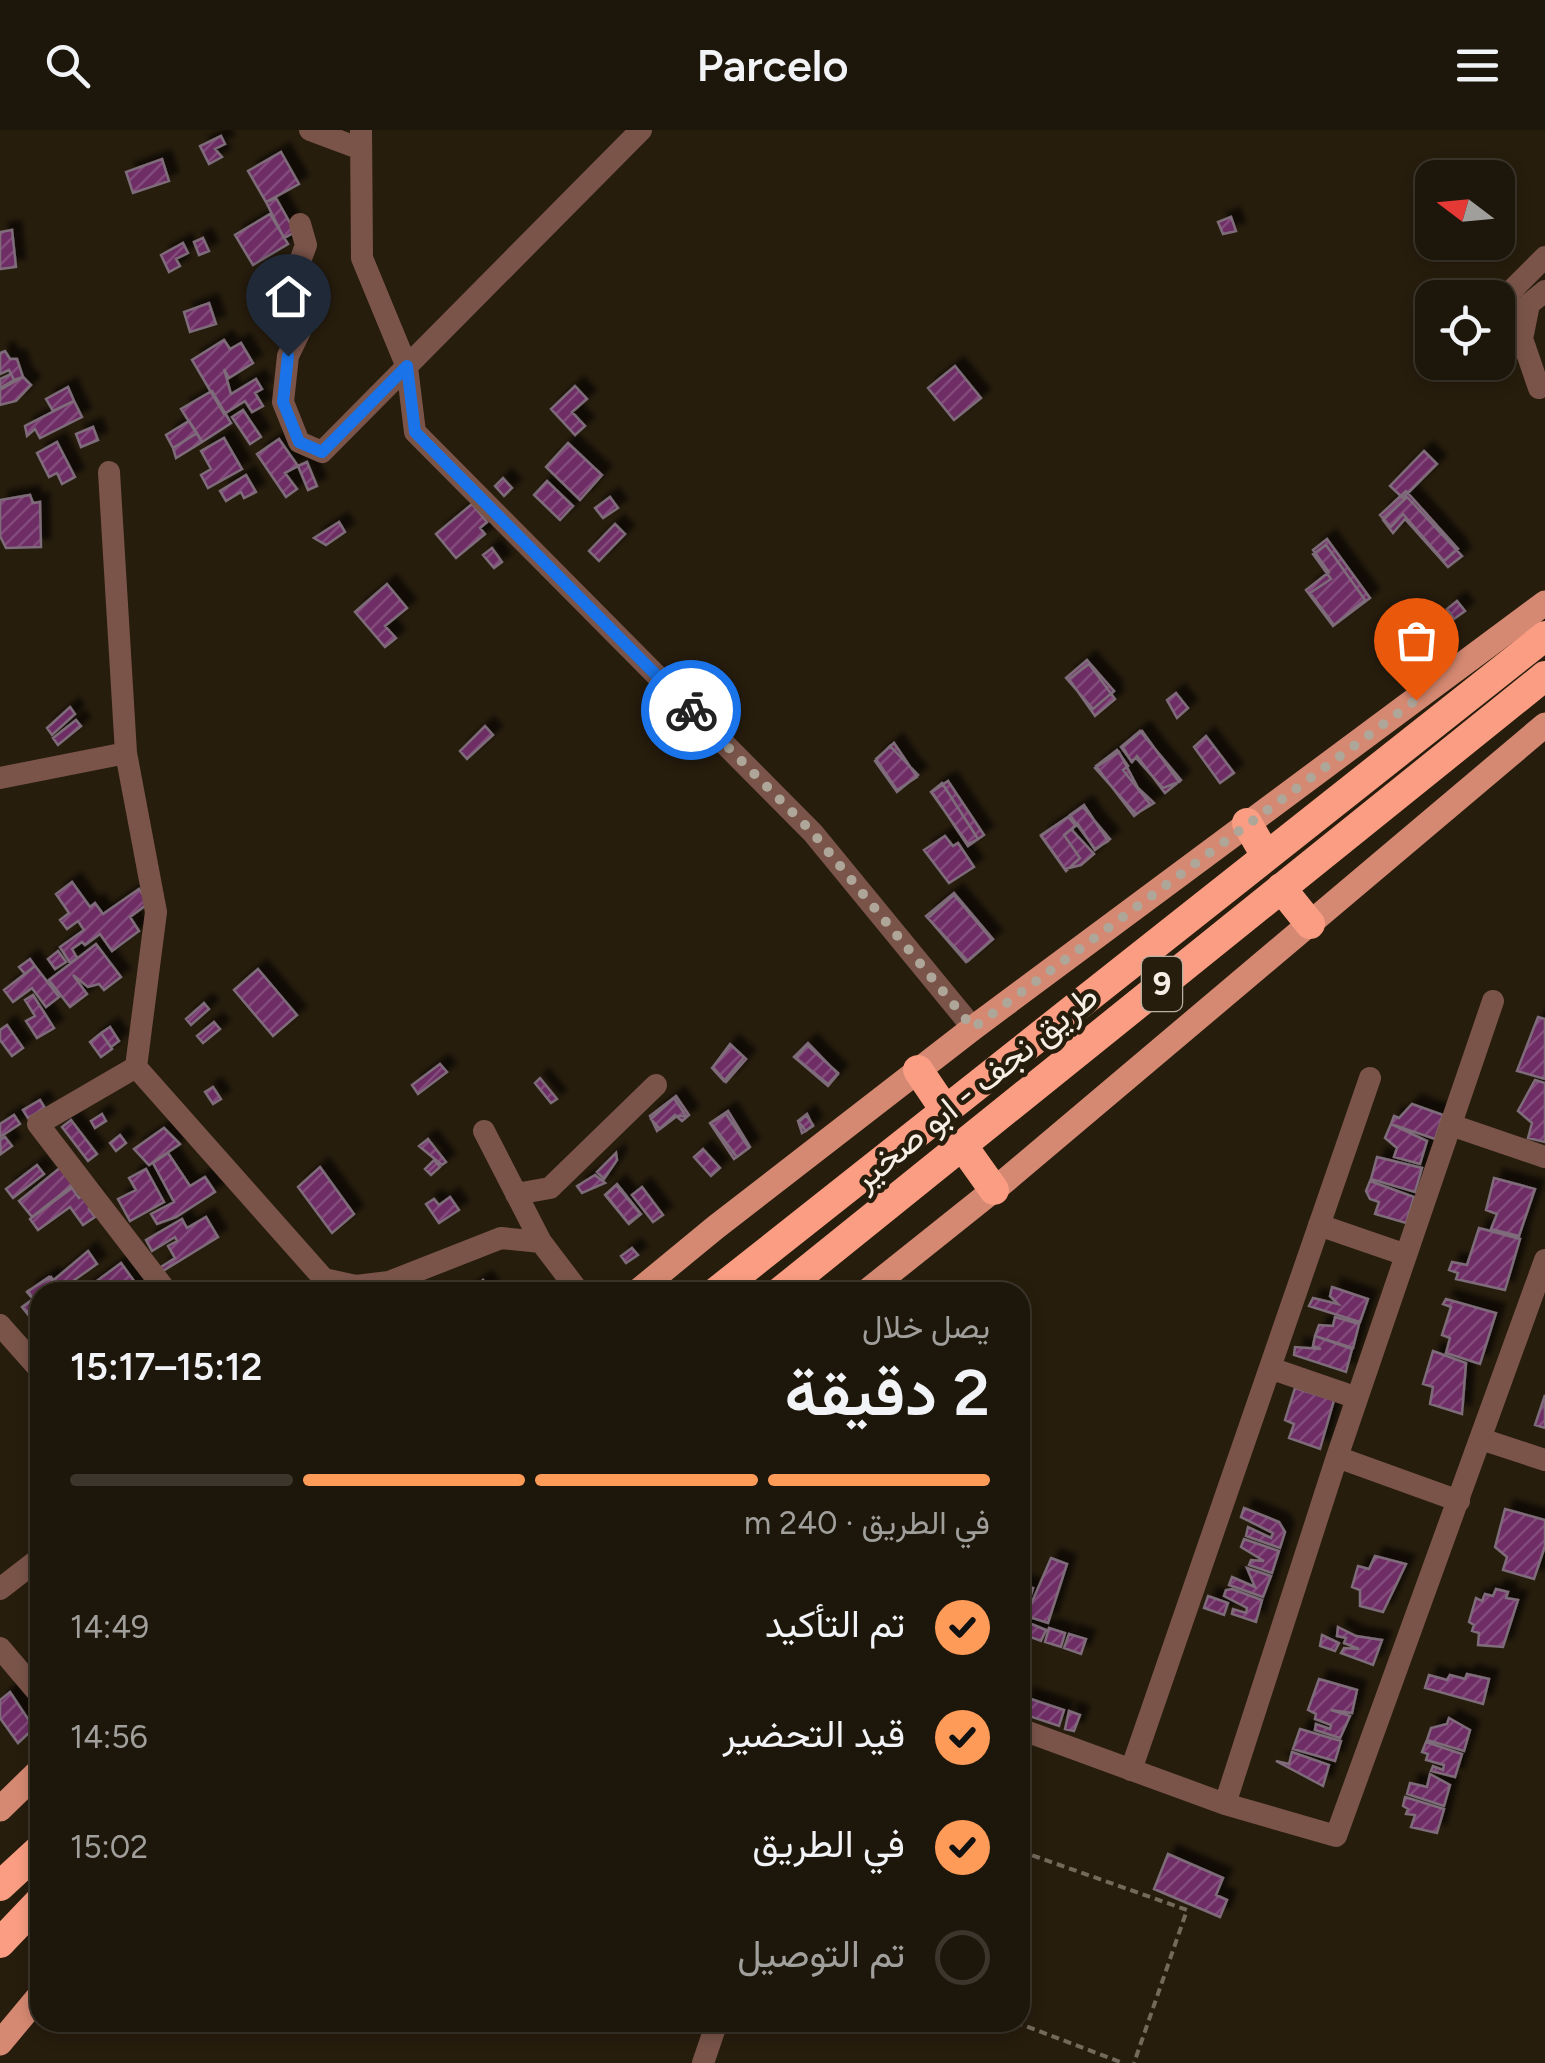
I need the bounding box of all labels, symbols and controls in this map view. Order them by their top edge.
icon: search [40,38,95,93]
text: Parcelo [696,38,849,92]
icon: menu [1450,38,1505,93]
north arrow [1415,160,1515,260]
map controls [1415,160,1515,380]
pin [246,254,331,357]
icon: home [261,269,316,324]
button: locate [1415,280,1515,380]
pin [1374,598,1459,701]
icon: bag [1389,613,1444,668]
courier [641,660,741,760]
icon: bike [664,683,719,738]
road number: 9 [1142,957,1182,1011]
street label: طريق نجف - ابو صخير [843,975,1107,1200]
text: يصل خلال [862,1308,990,1346]
text: 15:12–15:17 [70,1344,263,1390]
text: 2 دقيقة [785,1353,990,1431]
text: في الطريق · 240 m [744,1504,990,1542]
icon: check [935,1600,990,1655]
text: تم التأكيد [765,1601,905,1647]
text: 14:49 [70,1608,149,1646]
icon: check [935,1710,990,1765]
text: قيد التحضير [723,1711,905,1757]
text: 14:56 [70,1718,148,1756]
icon: check [935,1820,990,1875]
text: في الطريق [752,1821,905,1867]
text: 15:02 [70,1828,148,1866]
text: تم التوصيل [737,1931,905,1977]

